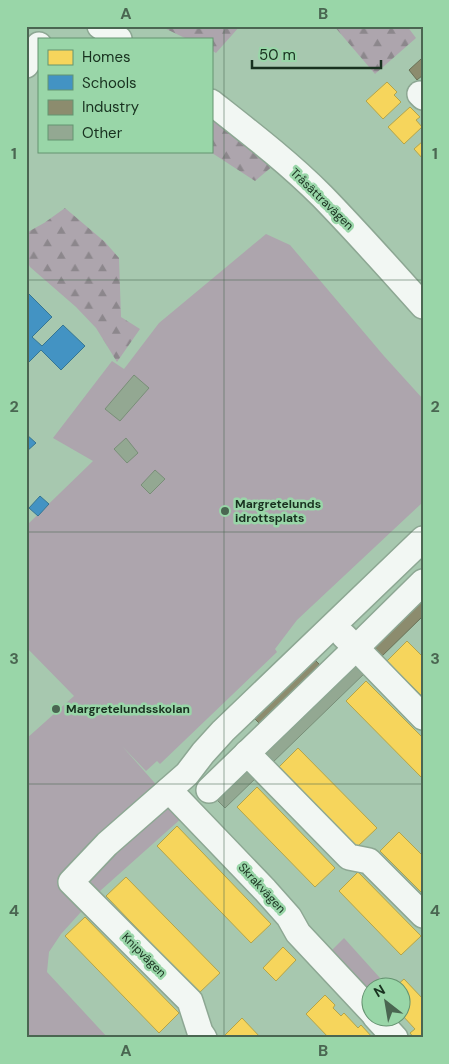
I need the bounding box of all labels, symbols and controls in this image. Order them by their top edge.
text: A [120,3,132,24]
text: B [318,3,328,24]
legend [38,38,212,152]
scale bar [252,38,380,70]
text: 50 m [259,45,296,65]
text: Homes [82,47,131,67]
text: Schools [82,73,137,93]
text: Industry [82,97,140,117]
text: Other [82,123,123,143]
text: 1 [11,143,17,164]
text: 1 [432,143,438,164]
street label: Tråsättravägen [287,165,357,233]
text: 2 [9,396,19,417]
text: 2 [430,396,440,417]
place label: Margretelunds idrottsplats [235,496,321,526]
marker: Margretelunds idrottsplats [219,505,231,517]
text: 3 [9,648,19,669]
text: 3 [430,648,440,669]
place label: Margretelundsskolan [66,701,190,717]
marker: Margretelundsskolan [50,703,62,715]
street label: Skrakvägen [235,860,289,916]
text: 4 [9,900,19,921]
text: 4 [430,900,440,921]
street label: Knipvägen [118,929,170,981]
north arrow [362,976,412,1026]
text: N [370,981,388,1001]
text: A [120,1040,132,1061]
text: B [318,1040,328,1061]

